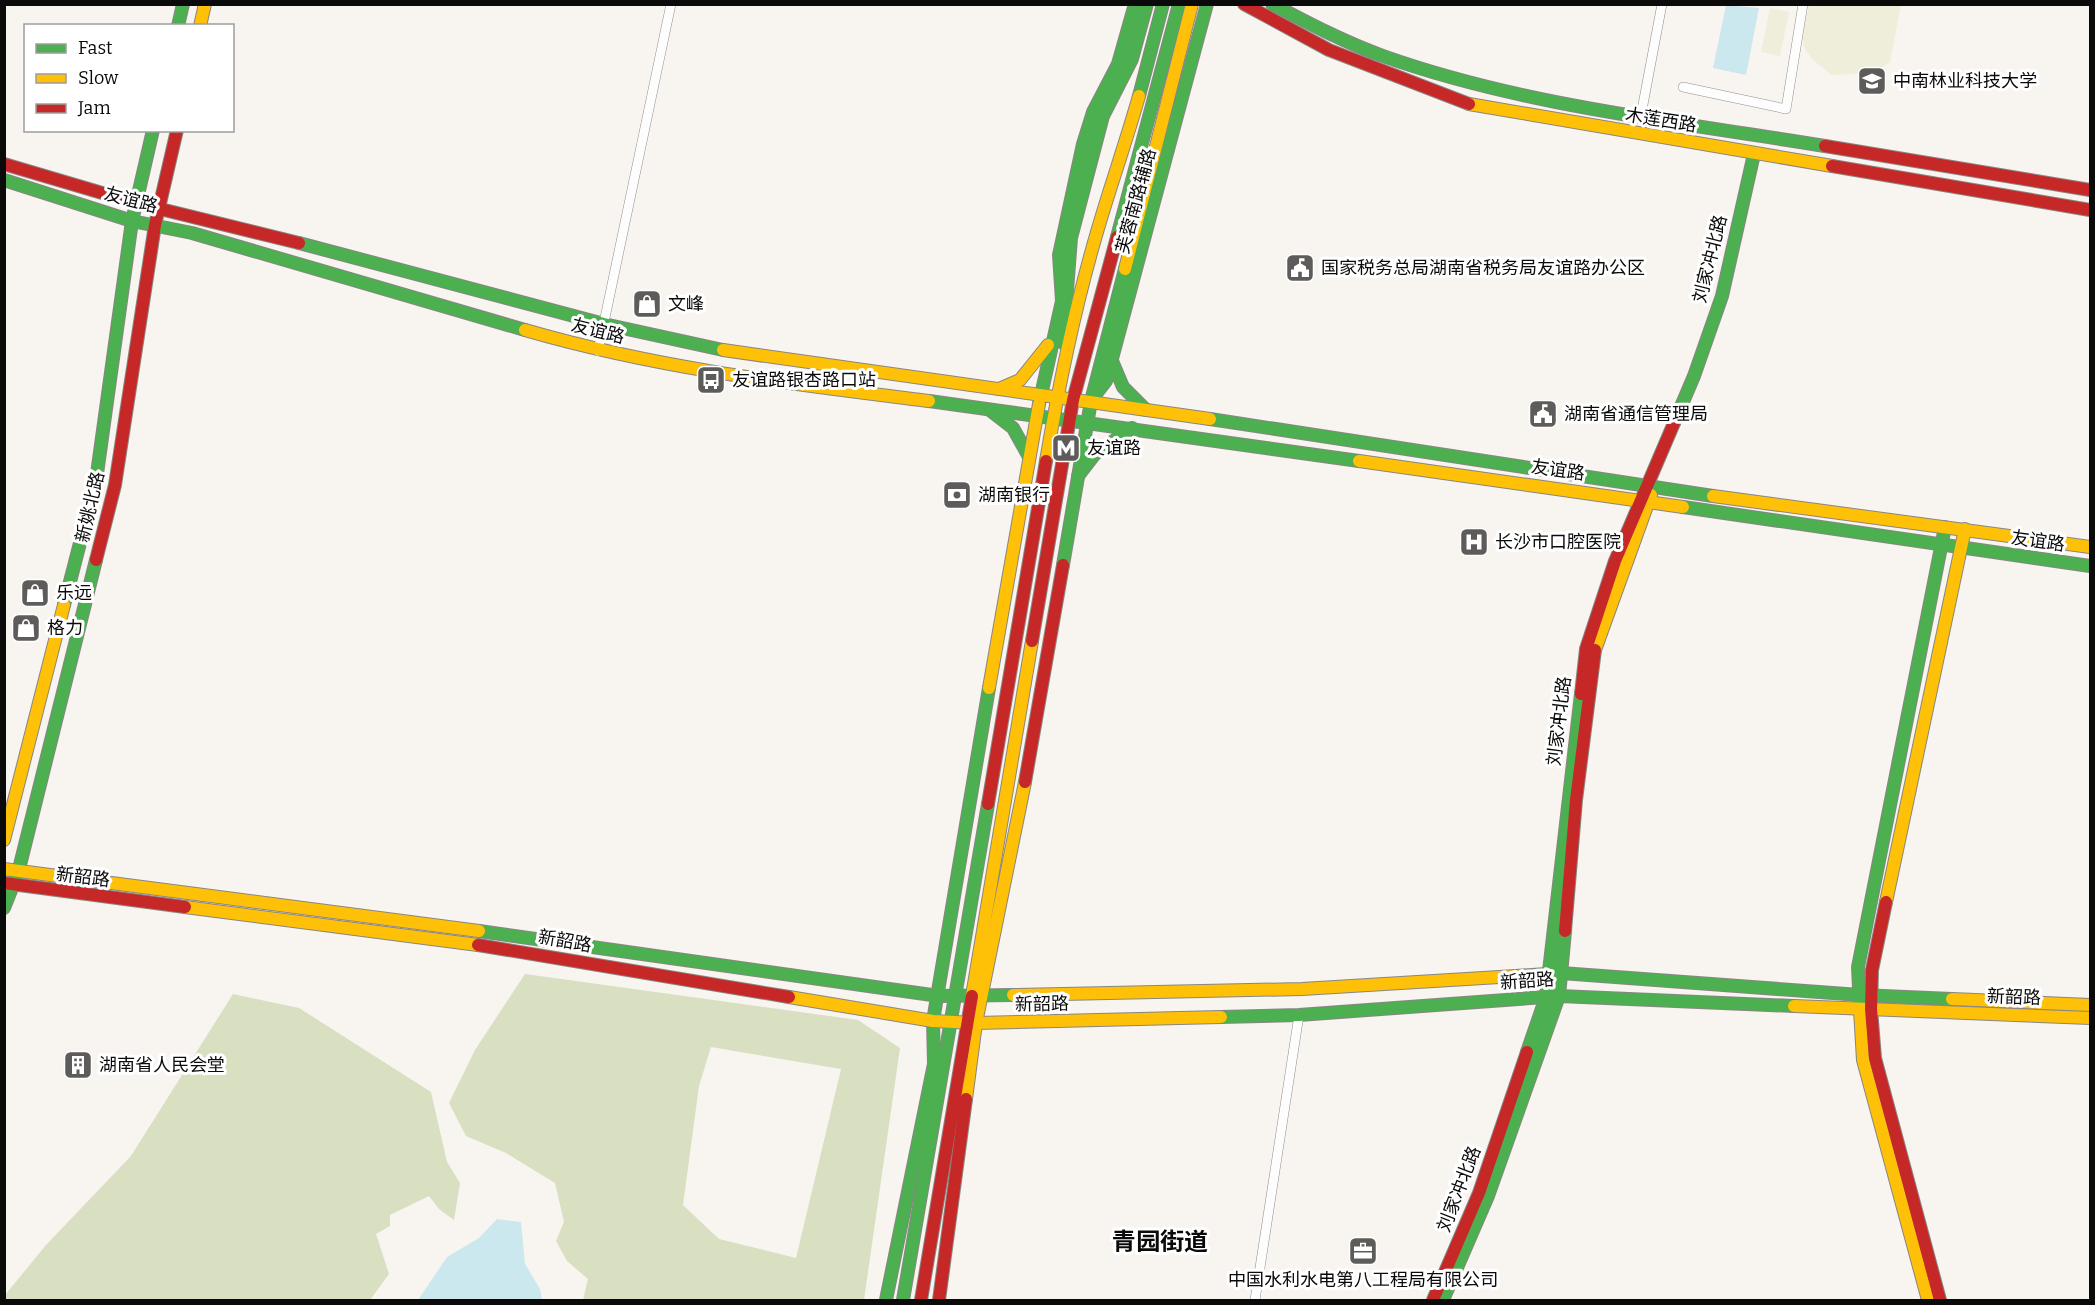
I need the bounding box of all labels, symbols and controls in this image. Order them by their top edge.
legend [24,24,234,132]
text: Fast [78,37,113,59]
school or university icon: 中南林业科技大学 [1856,65,1888,97]
text: Slow [78,67,119,89]
place label: 中南林业科技大学 [1893,70,2037,92]
text: Jam [77,97,111,119]
street label: 木莲西路 [1624,104,1698,136]
street label: 芙蓉南路辅路 [1111,146,1161,256]
street label: 友谊路 [102,182,160,218]
street label: 刘家冲北路 [1688,213,1732,305]
public building icon: 国家税务总局湖南省税务局友谊路办公区 [1284,252,1316,284]
place label: 国家税务总局湖南省税务局友谊路办公区 [1321,257,1645,279]
shop icon: 文峰 [631,288,663,320]
place label: 文峰 [668,293,704,315]
street label: 友谊路 [569,314,627,348]
bus stop icon: 友谊路银杏路口站 [695,364,727,396]
place label: 友谊路银杏路口站 [732,369,876,391]
public building icon: 湖南省通信管理局 [1527,398,1559,430]
place label: 湖南省通信管理局 [1564,403,1708,425]
metro station icon: 友谊路 [1050,432,1082,464]
place label: 友谊路 [1087,437,1141,459]
street label: 友谊路 [1530,455,1586,485]
street label: 新姚北路 [71,469,109,545]
bank icon: 湖南银行 [941,479,973,511]
place label: 湖南银行 [978,484,1050,506]
hospital icon: 长沙市口腔医院 [1458,526,1490,558]
street label: 友谊路 [2010,526,2066,556]
place label: 长沙市口腔医院 [1495,531,1621,553]
shop icon: 乐远 [19,577,51,609]
place label: 乐远 [56,582,92,604]
shop icon: 格力 [10,612,42,644]
place label: 格力 [47,617,83,639]
street label: 刘家冲北路 [1543,675,1575,767]
street label: 新韶路 [55,863,111,891]
street label: 新韶路 [537,925,593,957]
street label: 新韶路 [1499,968,1555,994]
street label: 新韶路 [1987,985,2041,1009]
street label: 新韶路 [1015,993,1069,1015]
building icon: 湖南省人民会堂 [62,1049,94,1081]
place label: 湖南省人民会堂 [99,1054,225,1076]
street label: 刘家冲北路 [1433,1143,1485,1235]
district label: 青园街道 [1112,1228,1208,1256]
office icon: 中国水利水电第八工程局有限公司 [1347,1235,1379,1267]
place label: 中国水利水电第八工程局有限公司 [1228,1269,1498,1291]

